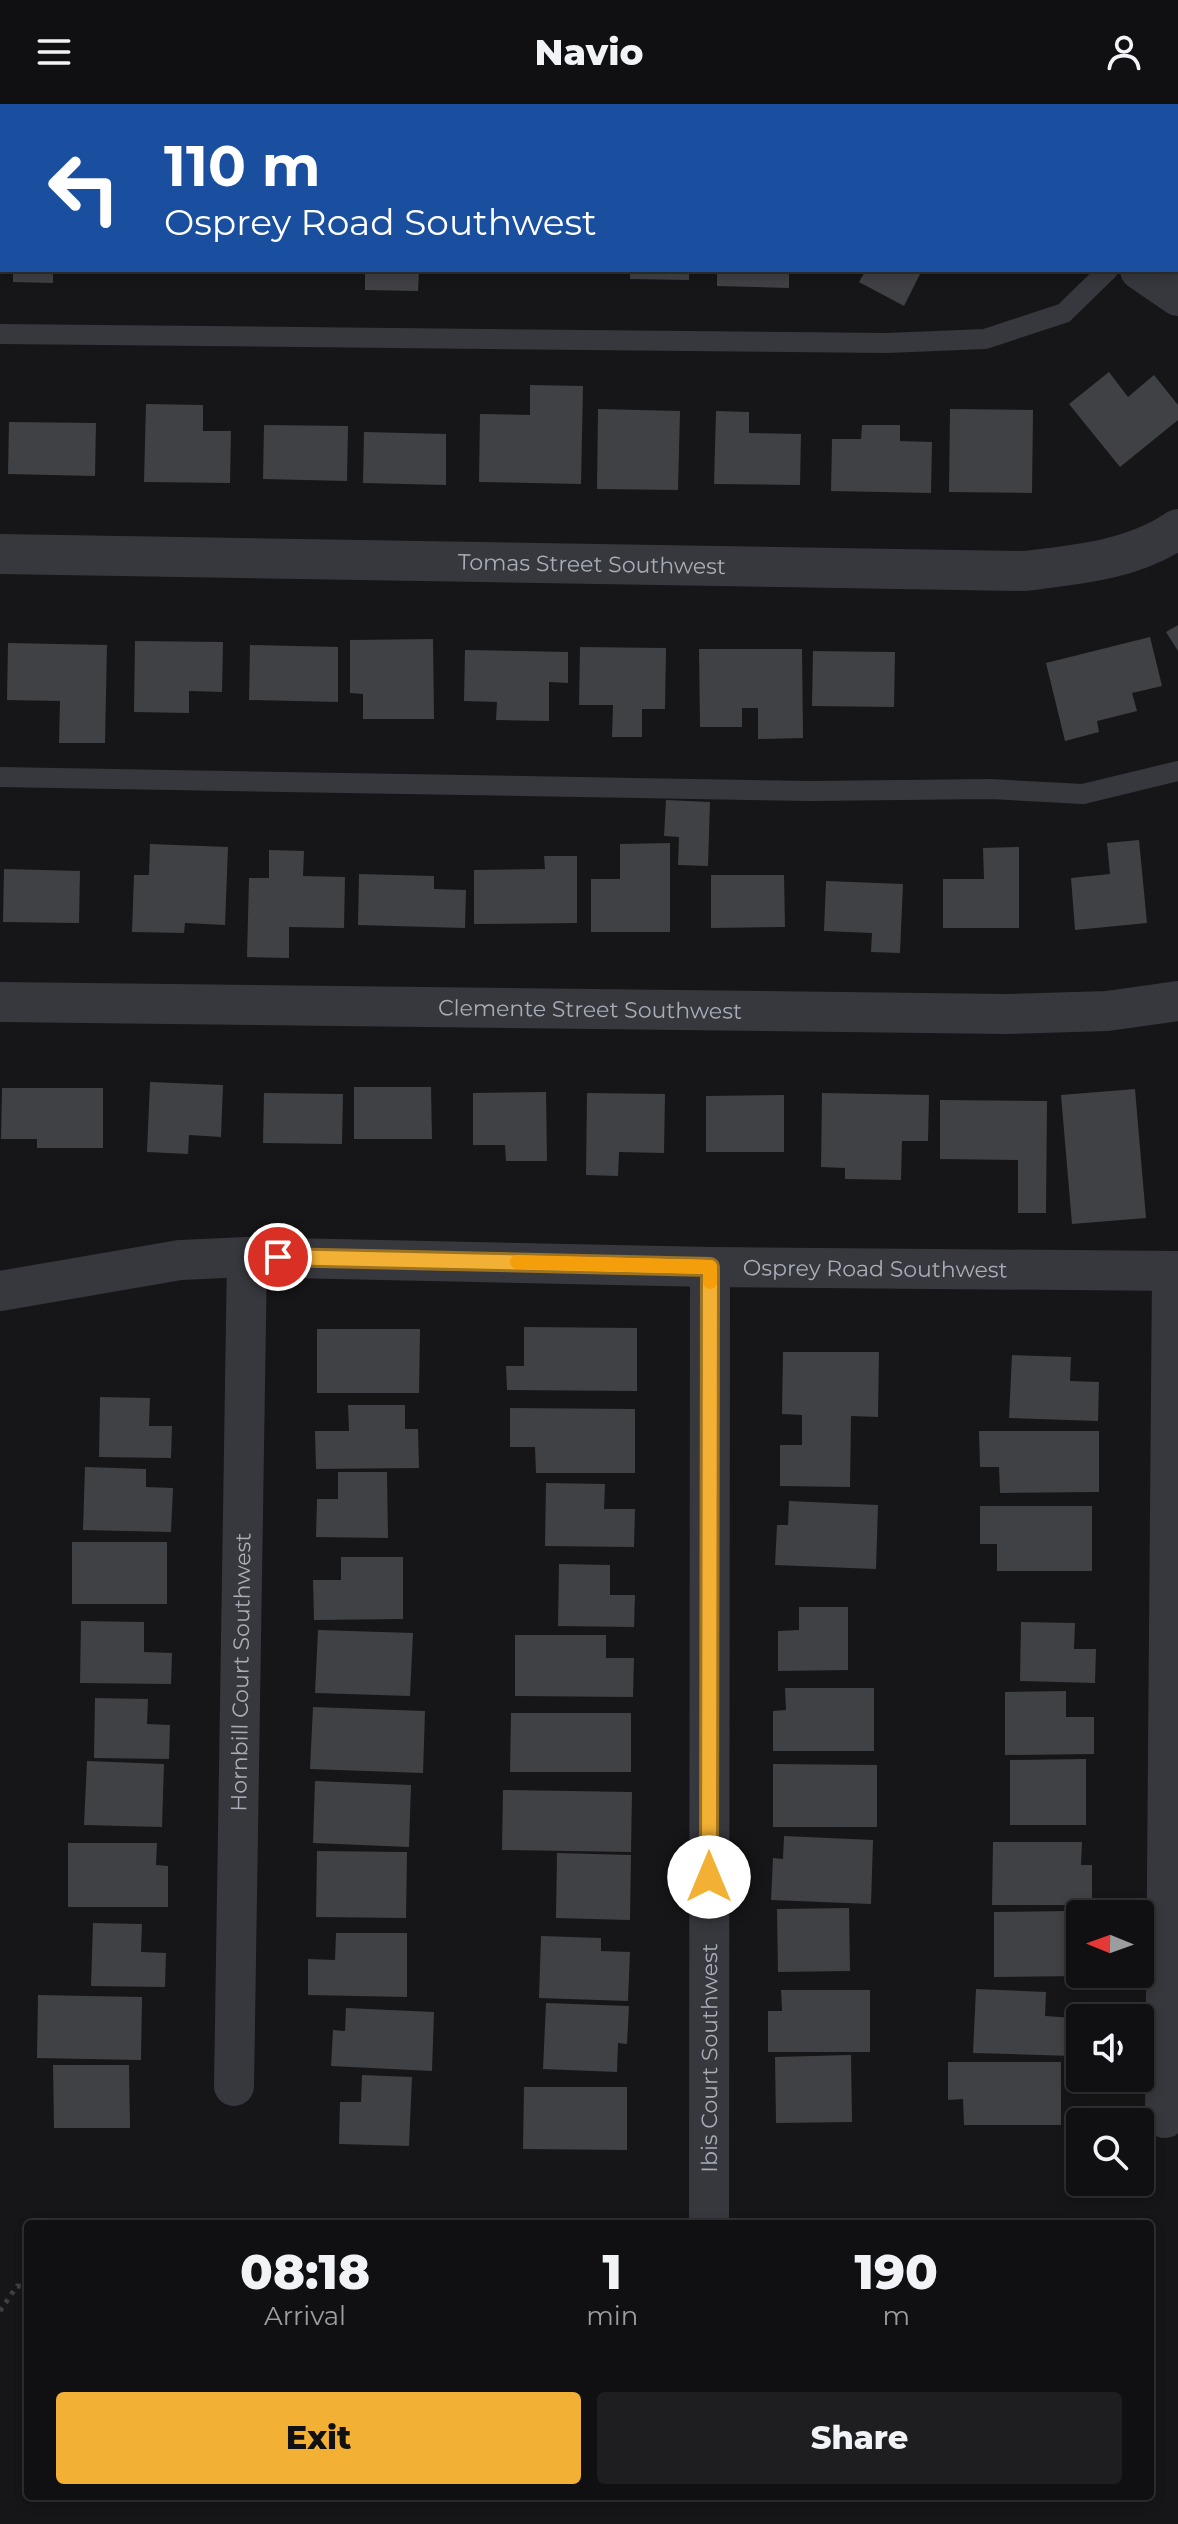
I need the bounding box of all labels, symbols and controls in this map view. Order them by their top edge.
icon: menu [32,30,76,74]
text: Navio [535,30,643,74]
icon: person [1102,30,1146,74]
text: 110 m [164,132,321,200]
icon: left [32,136,136,240]
text: Osprey Road Southwest [164,200,597,244]
street label: Tomas Street Southwest [458,549,726,580]
street label: Clemente Street Southwest [438,994,742,1025]
pin [244,1223,312,1291]
icon: arrive [256,1235,300,1279]
street label: Osprey Road Southwest [743,1254,1008,1284]
street label: Hornbill Court Southwest [225,1532,257,1812]
position arrow [667,1835,751,1919]
north arrow [1066,1900,1154,1988]
map controls [1066,1900,1154,2196]
street label: Ibis Court Southwest [696,1943,723,2173]
button: sound [1066,2004,1154,2092]
button: search [1066,2108,1154,2196]
text: 08:18 [240,2243,370,2301]
text: 1 [603,2243,622,2301]
text: 190 [854,2243,938,2301]
text: Arrival [264,2300,346,2332]
text: min [586,2300,638,2332]
text: m [882,2300,910,2332]
button: Exit [56,2392,581,2484]
button: Share [597,2392,1122,2484]

